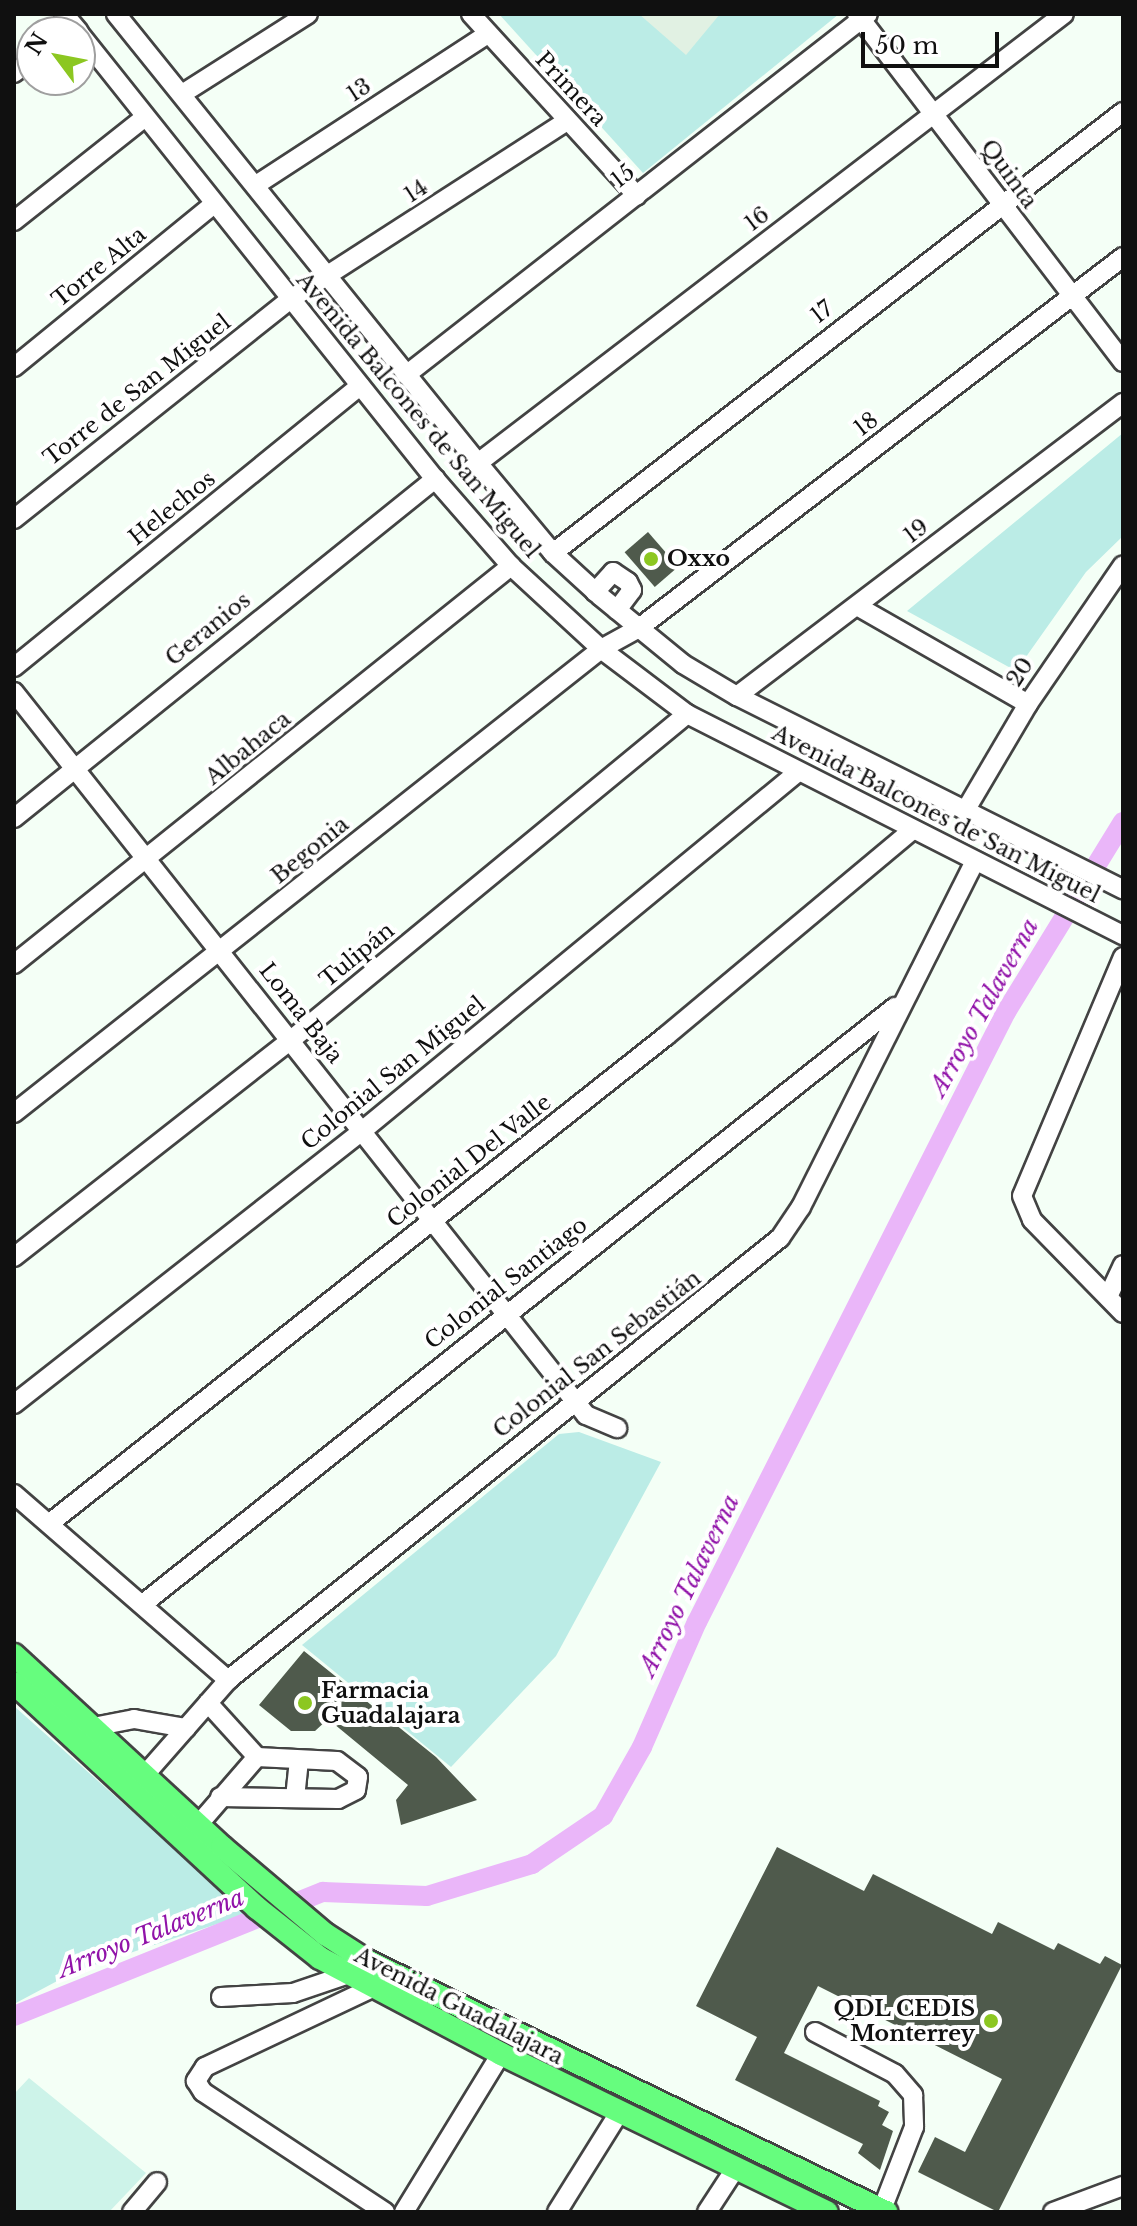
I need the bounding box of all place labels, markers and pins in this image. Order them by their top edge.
place label: Oxxo [667,546,730,572]
marker: Oxxo [642,550,660,568]
place label: Farmacia Guadalajara [321,1677,460,1728]
marker: Farmacia Guadalajara [296,1694,314,1712]
place label: QDL CEDIS Monterrey [833,1995,975,2046]
marker: QDL CEDIS Monterrey [982,2012,1000,2030]

